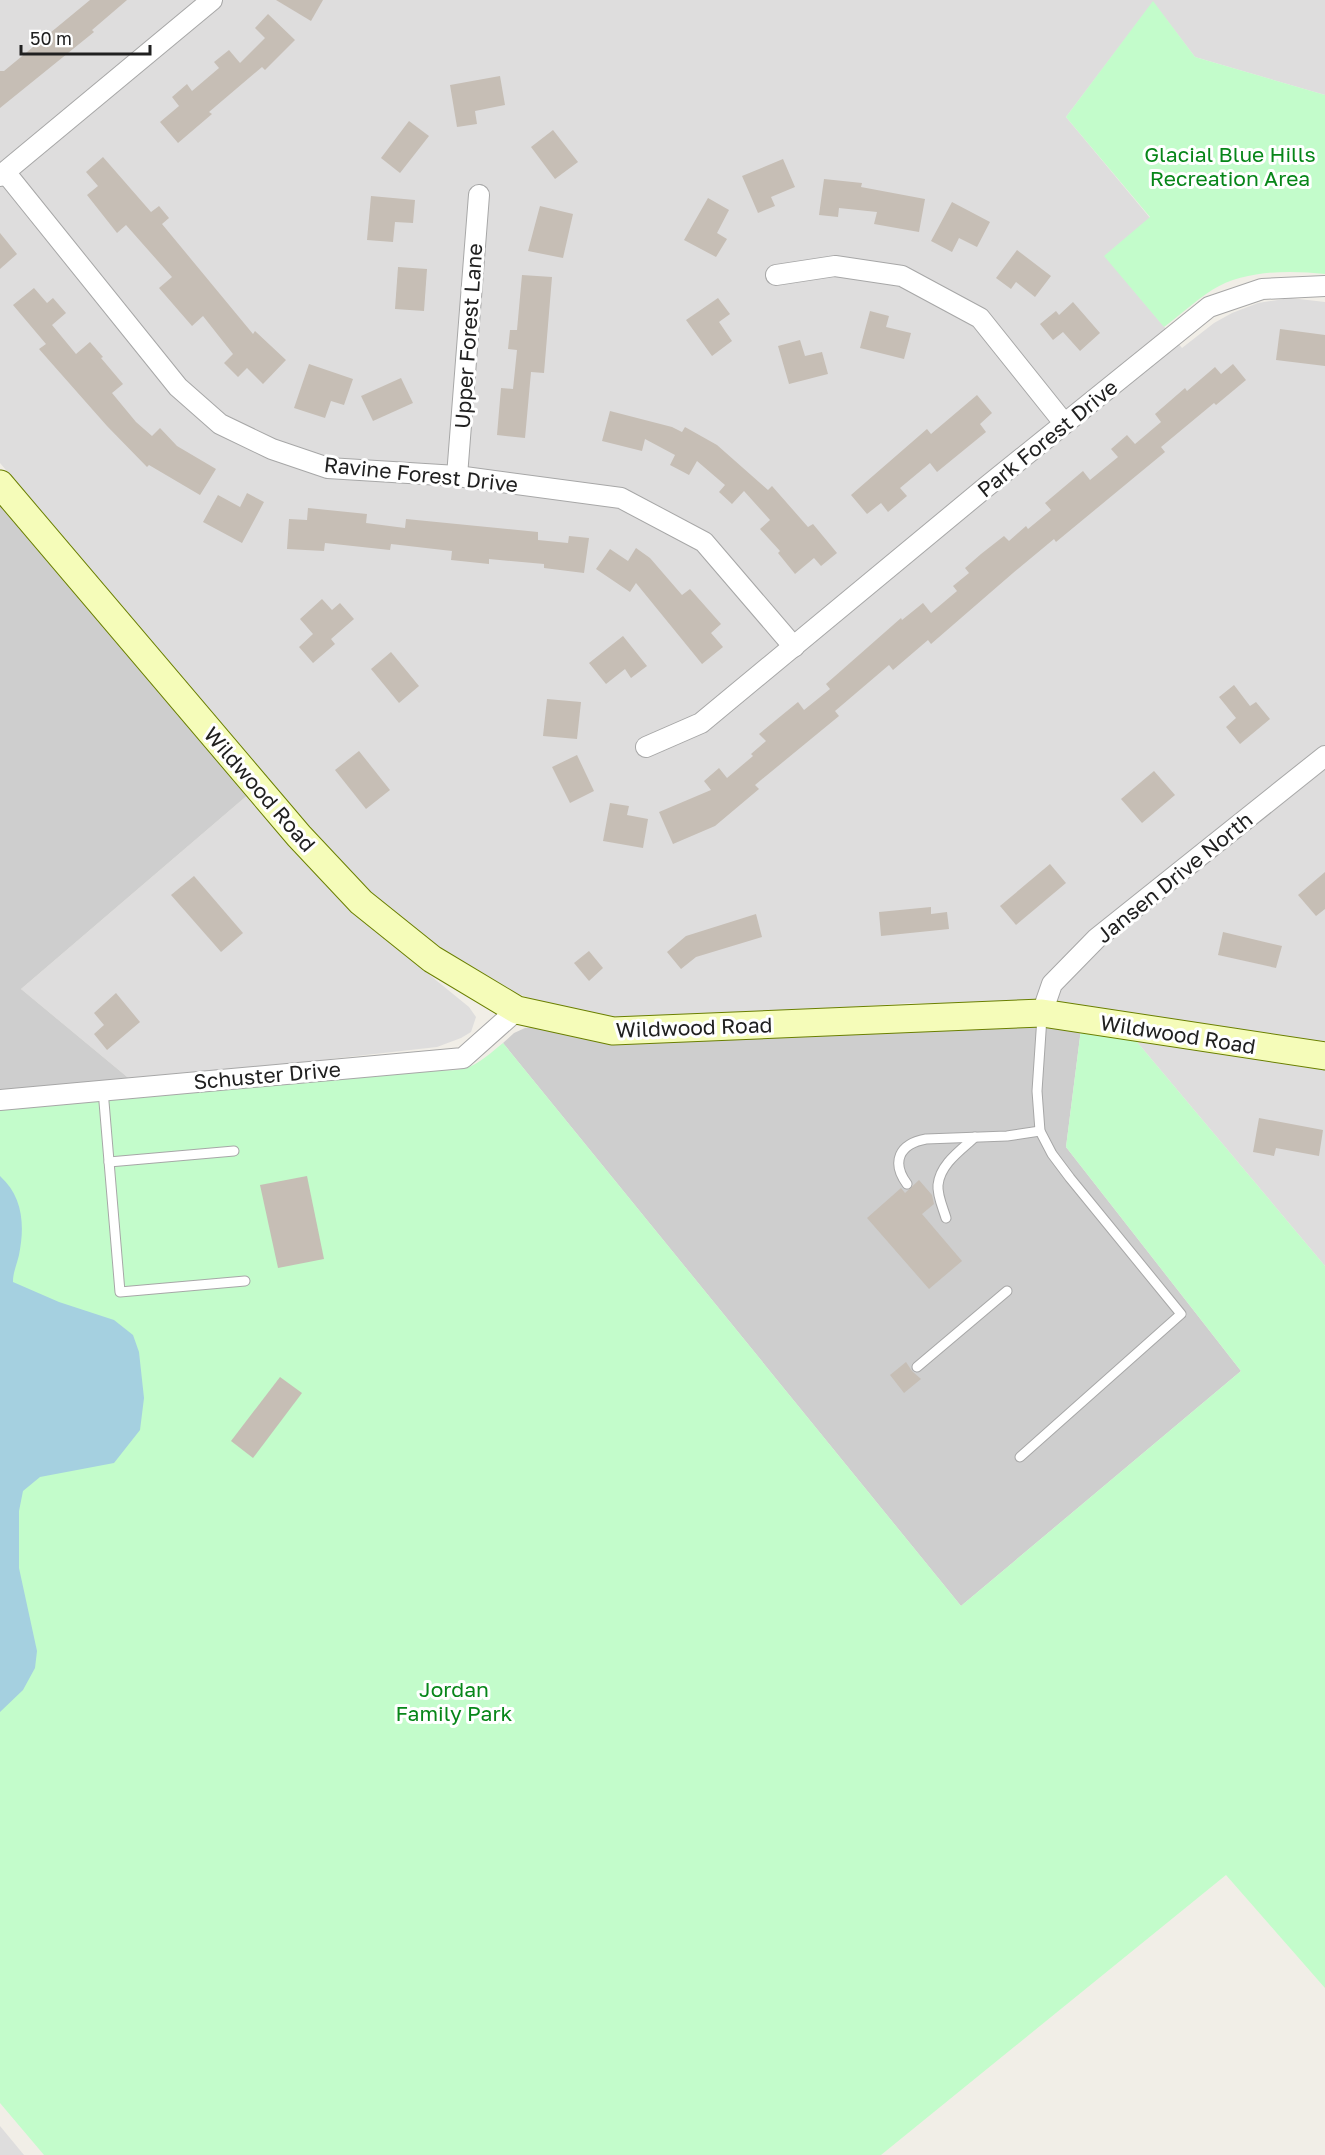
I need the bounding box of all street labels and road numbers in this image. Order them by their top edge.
street label: Upper Forest Lane [449,242,487,430]
street label: Park Forest Drive [972,374,1122,502]
street label: Ravine Forest Drive [323,451,519,497]
street label: Wildwood Road [199,721,321,857]
street label: Jansen Drive North [1091,806,1257,948]
street label: Wildwood Road [1099,1009,1257,1059]
street label: Wildwood Road [615,1011,773,1043]
street label: Schuster Drive [192,1056,342,1094]

